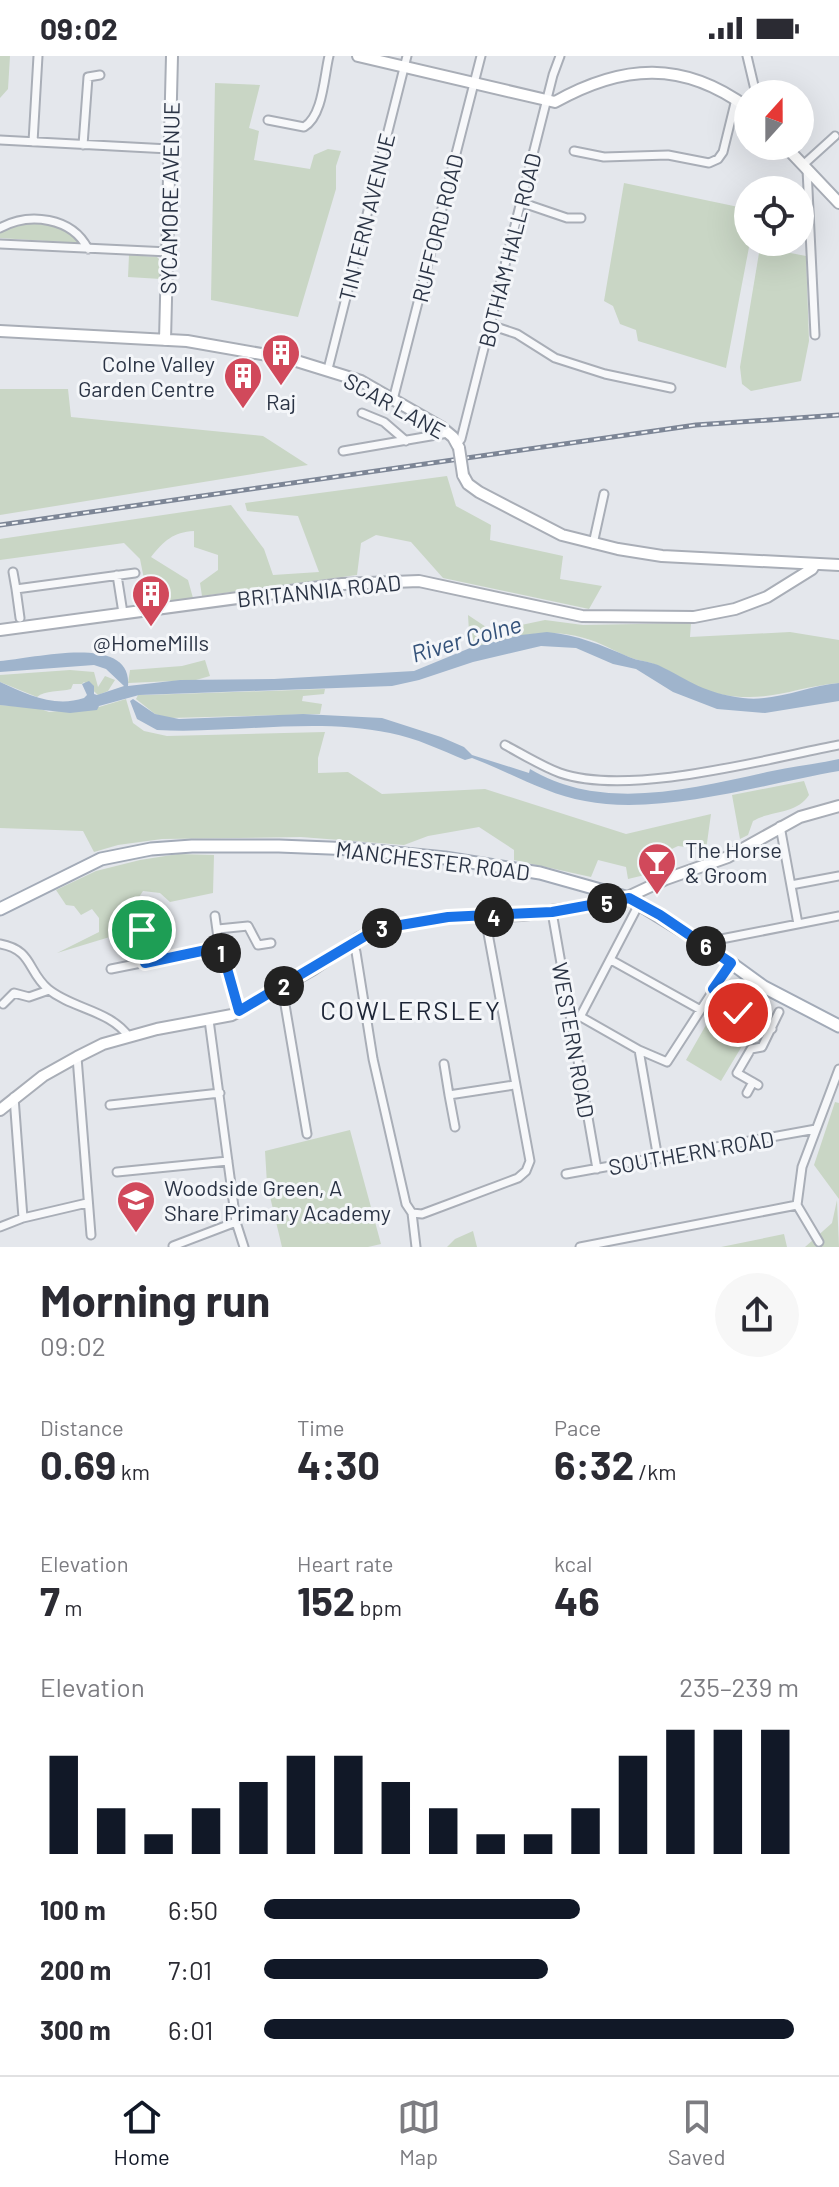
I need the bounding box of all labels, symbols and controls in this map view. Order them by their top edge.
text: 09:02 [40,10,118,46]
north arrow [734,80,814,160]
map controls [734,80,814,256]
street label: SYCAMORE AVENUE [154,102,184,294]
street label: TINTERN AVENUE [333,130,399,304]
street label: BOTHAM HALL ROAD [472,150,546,350]
street label: RUFFORD ROAD [406,151,468,305]
button: locate [734,176,814,256]
building icon: Raj [260,332,302,387]
place label: Colne Valley Garden Centre [78,350,215,401]
building icon: Colne Valley Garden Centre [222,355,264,410]
street label: SCAR LANE [340,366,450,444]
place label: Raj [266,388,296,414]
street label: BRITANNIA ROAD [236,568,402,612]
building icon: @HomeMills [130,573,172,628]
water label: River Colne [408,608,524,668]
place label: @HomeMills [93,629,209,655]
street label: MANCHESTER ROAD [335,835,531,885]
place label: The Horse & Groom [685,836,782,887]
bar icon: The Horse & Groom [636,841,678,896]
pin: 5 [587,883,627,923]
text: 5 [601,890,613,916]
pin [108,896,176,964]
pin: 4 [474,897,514,937]
text: 4 [487,904,501,930]
icon: arrive [120,908,164,952]
pin: 3 [362,908,402,948]
text: 3 [376,915,388,941]
pin: 6 [686,926,726,966]
pin: 1 [201,933,241,973]
text: 6 [700,933,712,959]
text: 1 [217,940,225,966]
street label: WESTERN ROAD [548,960,600,1120]
pin: 2 [264,966,304,1006]
text: 2 [278,973,290,999]
pin [704,979,772,1047]
icon: check [716,991,760,1035]
district label: COWLERSLEY [320,994,502,1025]
street label: SOUTHERN ROAD [606,1125,776,1179]
place label: Woodside Green, A Share Primary Academy [164,1174,391,1225]
school or university icon: Woodside Green, A Share Primary Academy [115,1179,157,1234]
text: Morning run [40,1273,270,1326]
button: share [715,1273,799,1357]
text: 09:02 [40,1330,106,1361]
text: Distance [40,1414,124,1440]
text: Time [297,1414,345,1440]
text: Pace [554,1414,601,1440]
text: 0.69 [40,1440,116,1488]
text: 4:30 [297,1440,380,1488]
text: 6:32 [554,1440,634,1488]
text: km [116,1458,150,1484]
text: /km [634,1458,676,1484]
text: Elevation [40,1550,129,1576]
text: Heart rate [297,1550,394,1576]
text: kcal [554,1550,592,1576]
text: 7 [40,1576,60,1624]
text: 152 [297,1576,355,1624]
text: 46 [554,1576,600,1624]
text: m [60,1594,82,1620]
text: bpm [355,1594,402,1620]
text: Elevation [40,1671,145,1702]
text: 235–239 m [679,1671,799,1702]
text: 100 m [40,1894,106,1925]
text: 6:50 [168,1894,218,1925]
text: 200 m [40,1954,111,1985]
text: 7:01 [168,1954,212,1985]
text: 300 m [40,2014,111,2045]
text: 6:01 [168,2014,213,2045]
tab: Home [114,2095,170,2169]
tab: Map [397,2095,441,2169]
tab: Saved [668,2095,725,2169]

